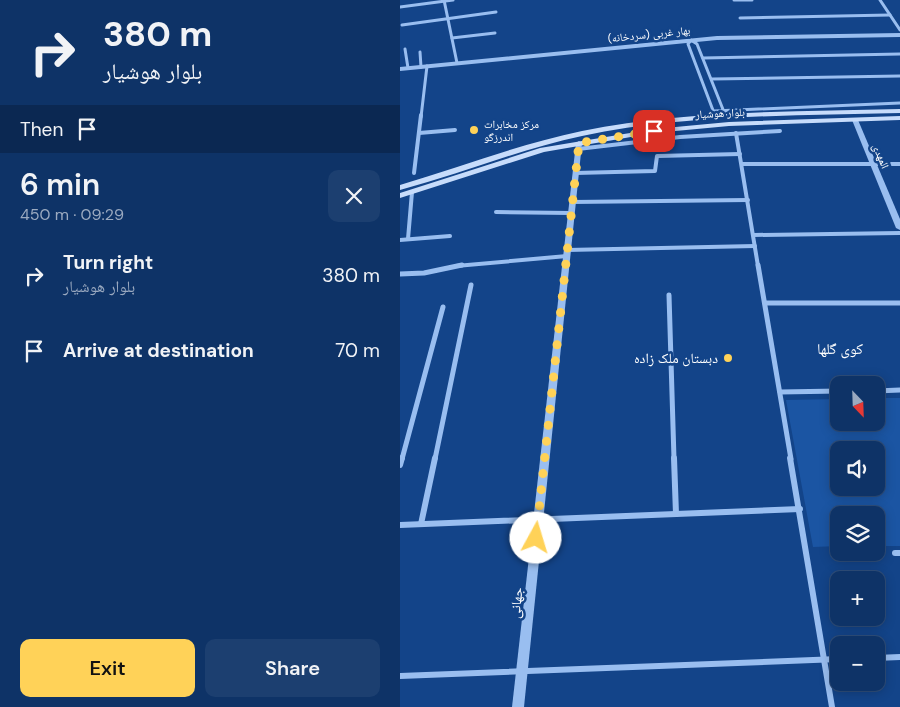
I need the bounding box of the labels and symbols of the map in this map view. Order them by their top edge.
street label: بهار غربی (سردخانه) [607,23,691,45]
street label: بلوار هوشیار [694,105,745,121]
pin [633,110,675,152]
place label: مرکز مخابرات اندرزگو [484,117,539,144]
marker: مرکز مخابرات اندرزگو [468,124,480,136]
street label: المهدی [870,141,892,171]
district label: کوی گلها [817,339,863,359]
place label: دبستان ملک زاده [634,349,718,367]
marker: دبستان ملک زاده [722,352,734,364]
north arrow [830,376,885,431]
position arrow [509,511,561,563]
street label: جهانی [505,586,527,619]

